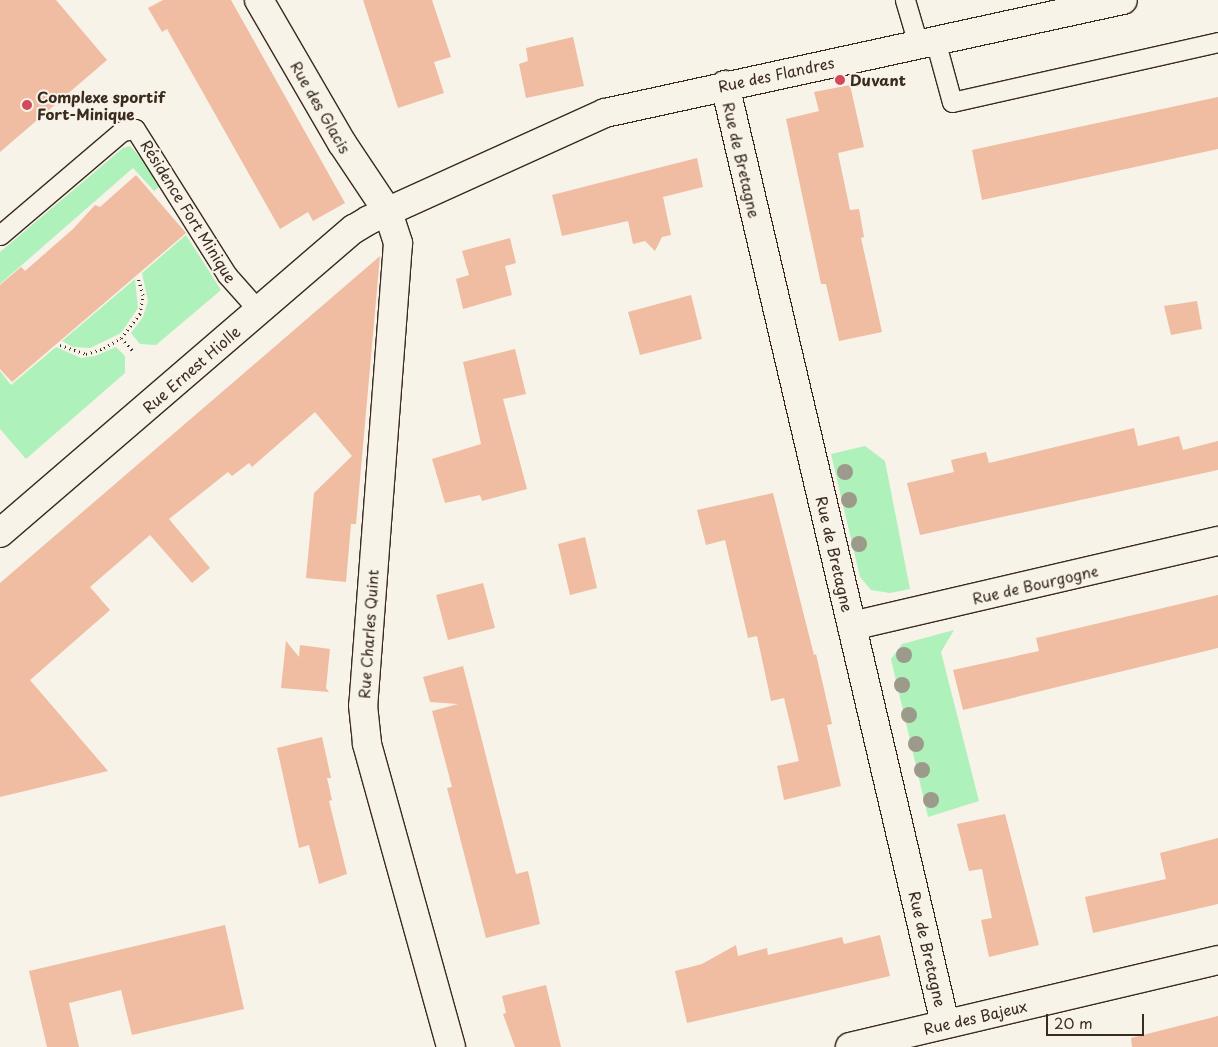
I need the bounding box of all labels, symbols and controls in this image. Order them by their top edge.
street label: Rue des Flandres [714,52,838,96]
street label: Rue des Glacis [287,57,355,157]
place label: Duvant [850,71,906,89]
marker: Duvant [834,74,846,86]
place label: Complexe sportif Fort-Minique [37,87,166,122]
marker: Complexe sportif Fort-Minique [21,99,33,111]
street label: Rue de Bretagne [720,99,764,221]
street label: Résidence Fort Minique [137,136,241,286]
street label: Rue Ernest Hiolle [138,321,244,417]
street label: Rue de Bretagne [813,493,857,615]
street label: Rue de Bourgogne [969,560,1101,608]
street label: Rue Charles Quint [354,568,382,700]
street label: Rue de Bretagne [906,888,950,1010]
street label: Rue des Bajeux [920,996,1030,1038]
scale bar [1048,1004,1146,1036]
text: 20 m [1054,1011,1093,1034]

